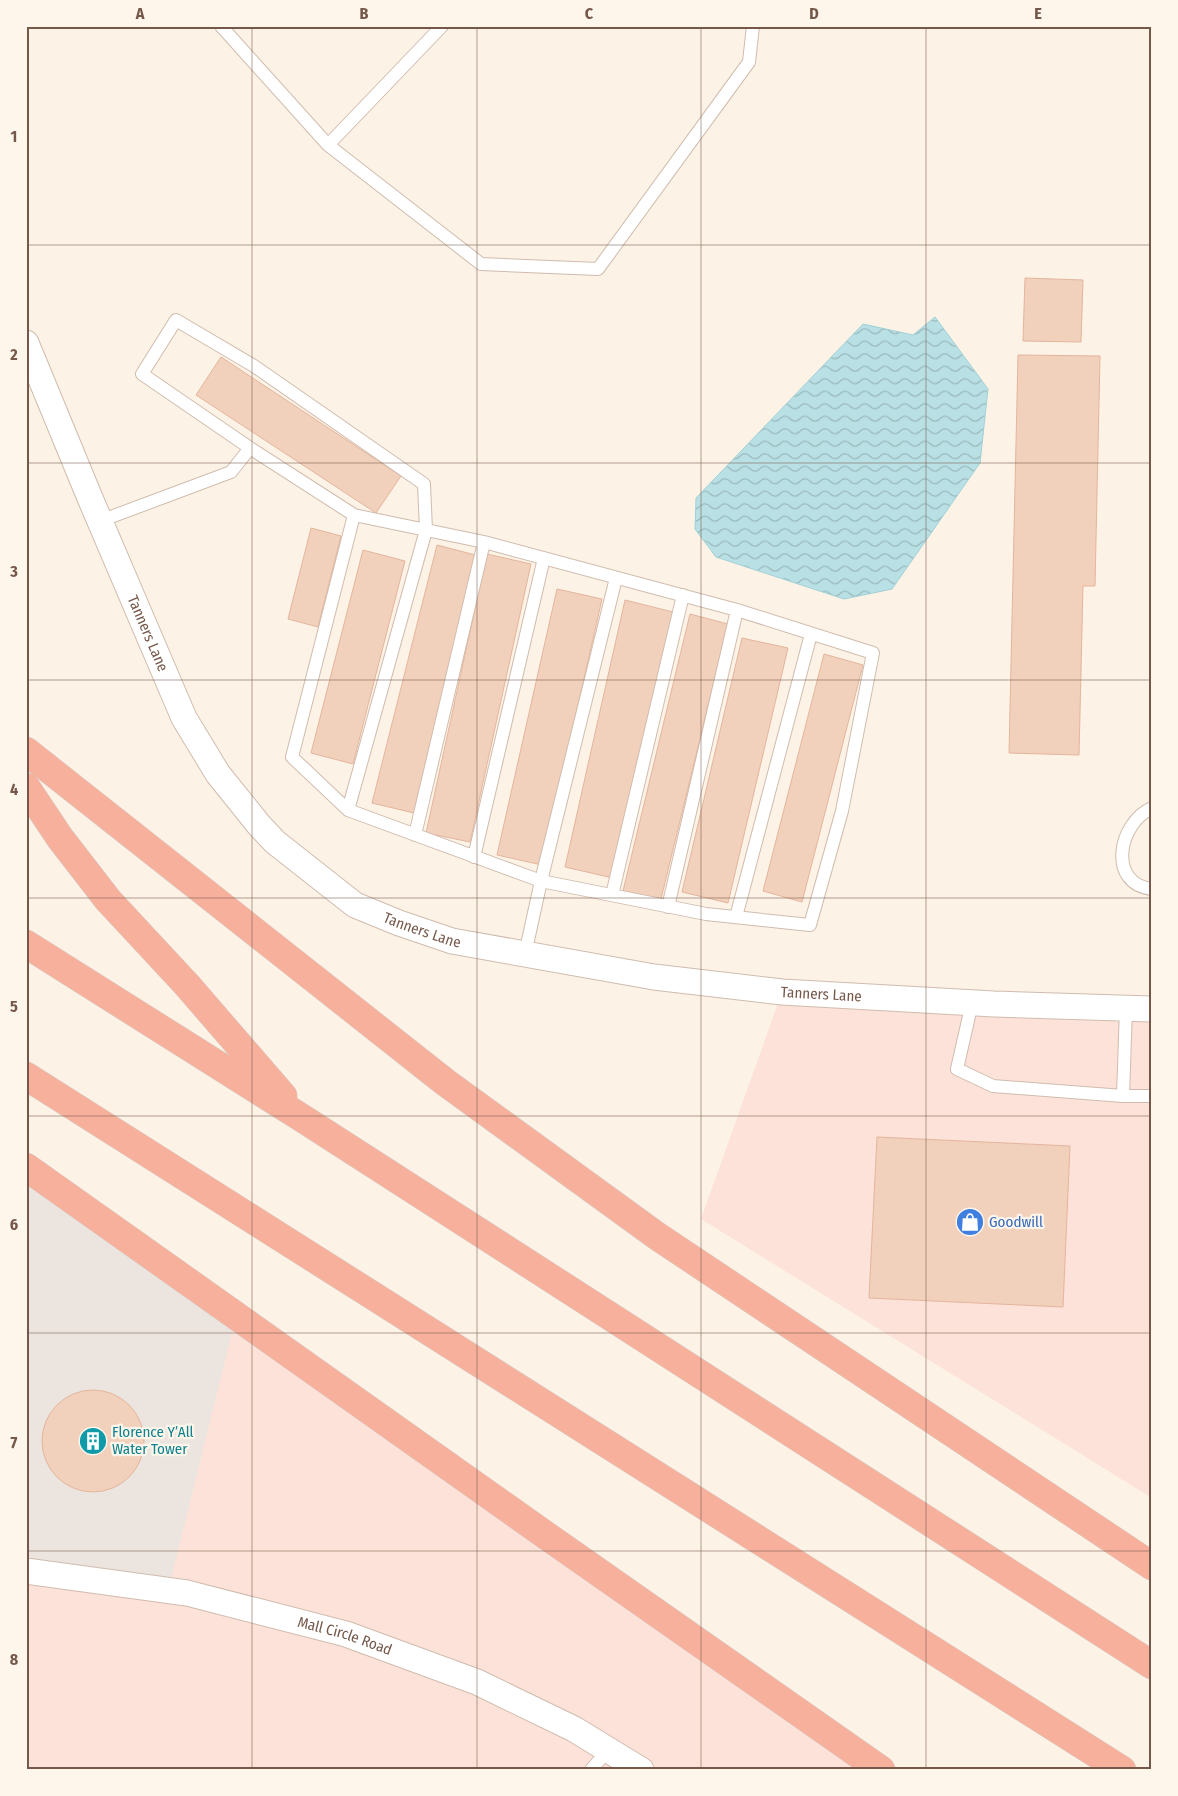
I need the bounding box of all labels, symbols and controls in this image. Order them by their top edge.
text: A [135,4,145,23]
text: B [360,4,369,23]
text: C [585,4,594,23]
text: D [809,4,819,23]
text: E [1034,4,1042,23]
text: 1 [11,127,17,146]
text: 2 [9,345,18,364]
text: 3 [9,562,18,581]
street label: Tanners Lane [124,593,172,674]
text: 4 [10,780,18,799]
street label: Tanners Lane [381,909,462,951]
street label: Tanners Lane [780,983,862,1005]
text: 5 [10,997,18,1016]
shop icon: Goodwill [955,1207,985,1237]
place label: Goodwill [989,1213,1043,1231]
text: 6 [10,1215,18,1234]
place label: Florence Y’All Water Tower [112,1423,194,1458]
building icon: Florence Y’All Water Tower [78,1426,108,1456]
text: 7 [11,1433,18,1452]
street label: Mall Circle Road [296,1613,394,1659]
text: 8 [10,1650,19,1669]

